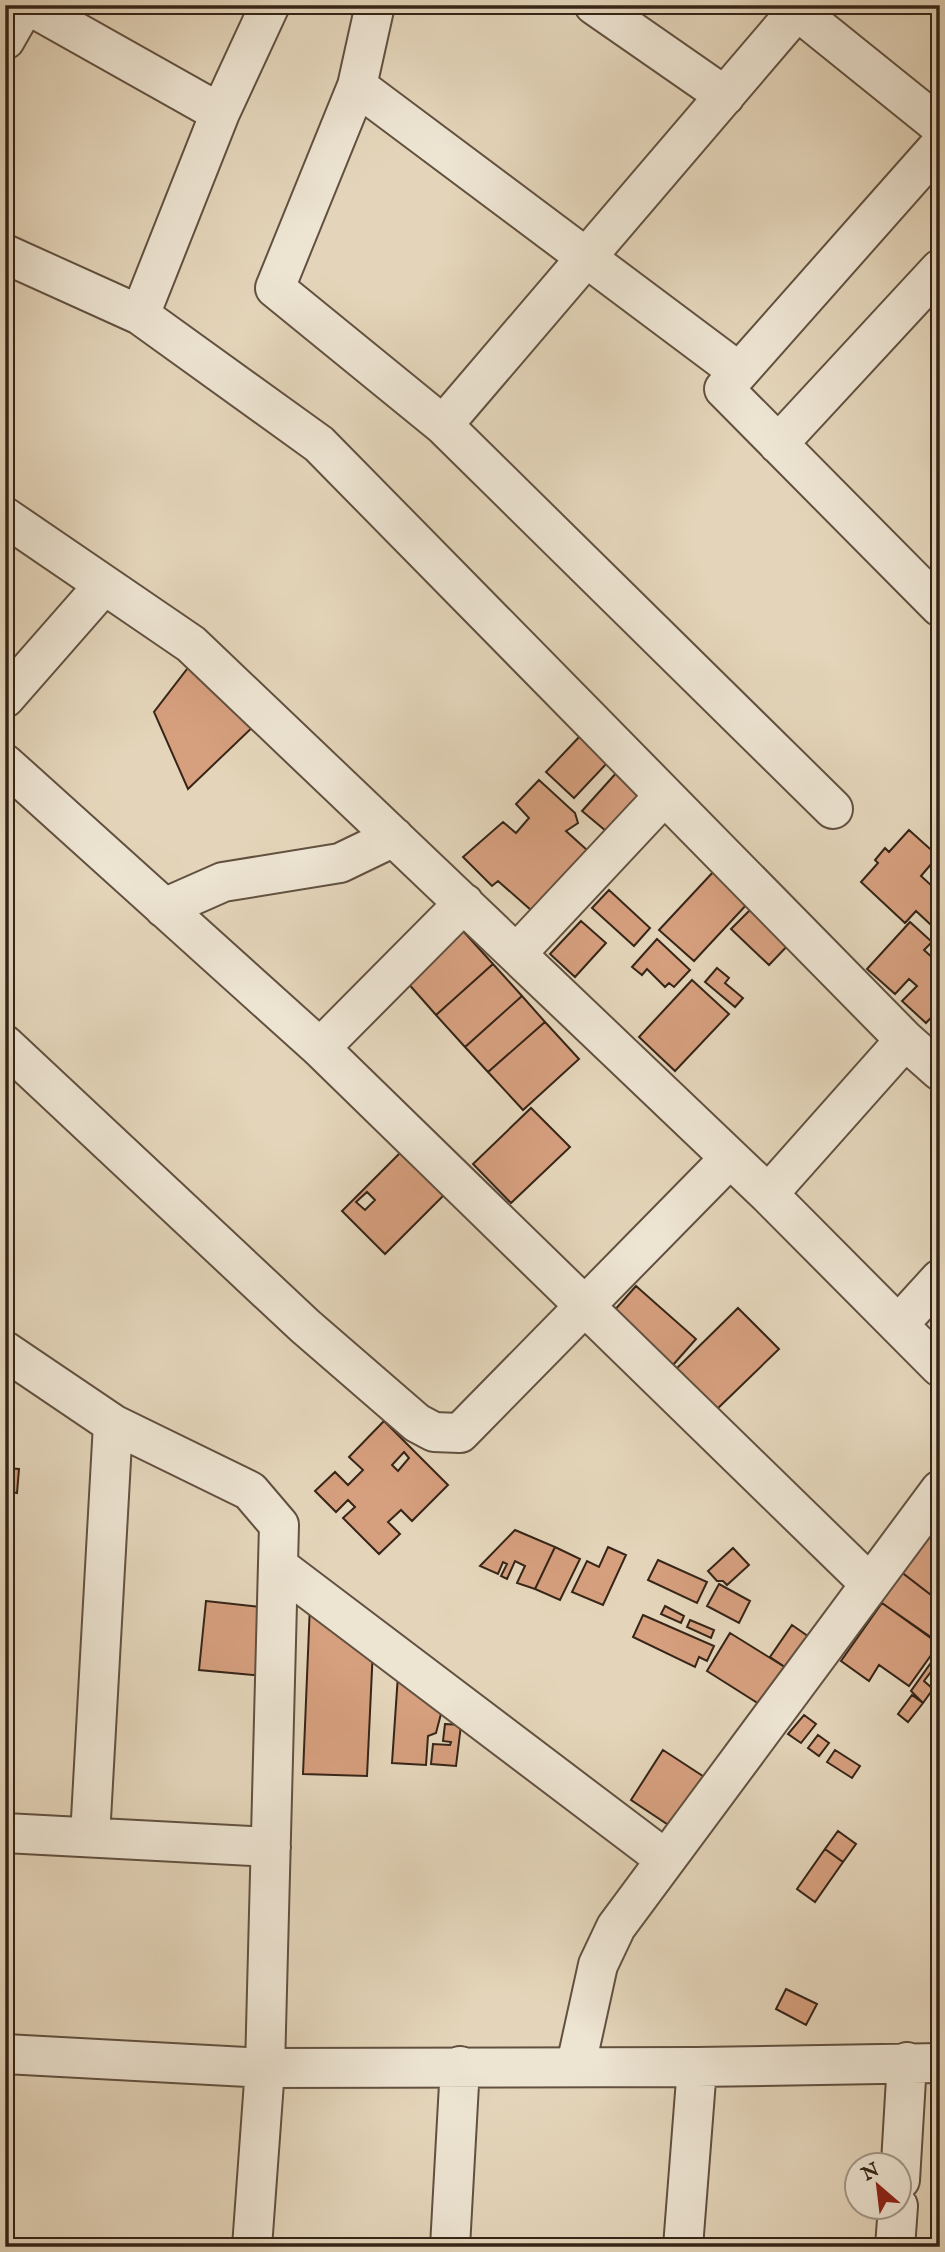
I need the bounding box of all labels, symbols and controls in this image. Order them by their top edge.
north arrow [844,2150,914,2220]
text: N [857,2158,884,2188]

